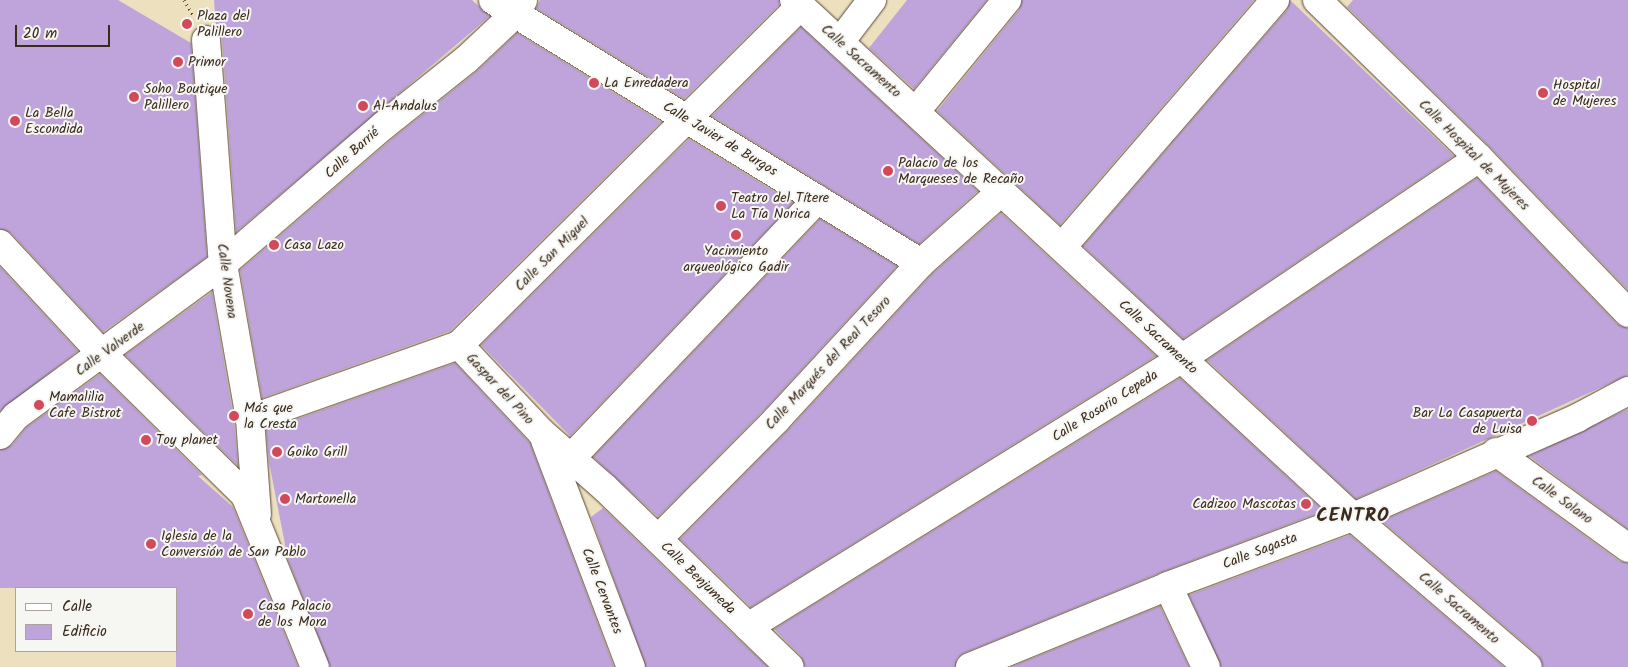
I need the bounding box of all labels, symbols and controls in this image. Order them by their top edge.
place label: Plaza del Palillero [197,8,250,40]
scale bar [18,15,112,47]
marker: Plaza del Palillero [181,18,193,30]
street label: Calle Sacramento [818,21,904,101]
text: 20 m [23,22,57,46]
place label: Primor [188,54,226,70]
marker: Primor [172,56,184,68]
place label: La Enredadera [604,75,688,91]
marker: La Enredadera [588,77,600,89]
place label: Hospital de Mujeres [1553,77,1616,110]
place label: Soho Boutique Palillero [144,81,228,114]
marker: Hospital de Mujeres [1537,87,1549,99]
marker: Soho Boutique Palillero [128,91,140,103]
street label: Calle Hospital de Mujeres [1415,96,1533,214]
place label: Al-Andalus [373,98,437,114]
street label: Calle Javier de Burgos [660,98,780,180]
marker: Al-Andalus [357,100,369,112]
place label: La Bella Escondida [25,105,83,138]
marker: La Bella Escondida [9,115,21,127]
street label: Calle Barrié [321,124,383,182]
place label: Palacio de los Marqueses de Recaño [898,155,1024,188]
marker: Palacio de los Marqueses de Recaño [882,165,894,177]
place label: Teatro del Títere La Tía Norica [731,190,829,222]
marker: Teatro del Títere La Tía Norica [715,200,727,212]
street label: Calle San Miguel [511,213,593,295]
marker: Yacimiento arqueológico Gadir [730,229,742,241]
place label: Casa Lazo [284,237,344,253]
marker: Casa Lazo [268,239,280,251]
street label: Calle Novena [213,242,241,320]
place label: Yacimiento arqueológico Gadir [683,243,789,276]
street label: Calle Marqués del Real Tesoro [762,293,894,433]
street label: Calle Sacramento [1115,296,1201,378]
street label: Calle Valverde [72,318,148,380]
street label: Gaspar del Pino [463,350,537,428]
street label: Calle Rosario Cepeda [1049,367,1161,445]
place label: Mamalilia Cafe Bistrot [49,389,121,422]
marker: Mamalilia Cafe Bistrot [33,399,45,411]
place label: Más que la Cresta [244,400,297,432]
place label: Bar La Casapuerta de Luisa [1413,405,1522,438]
marker: Más que la Cresta [228,410,240,422]
marker: Bar La Casapuerta de Luisa [1526,415,1538,427]
place label: Toy planet [156,432,218,448]
marker: Toy planet [140,434,152,446]
place label: Goiko Grill [287,444,347,460]
marker: Goiko Grill [271,446,283,458]
street label: Calle Solano [1528,472,1596,528]
place label: Martonella [295,491,356,507]
marker: Martonella [279,493,291,505]
place label: Cadizoo Mascotas [1192,496,1296,512]
marker: Cadizoo Mascotas [1300,498,1312,510]
district label: CENTRO [1315,506,1391,528]
place label: Iglesia de la Conversión de San Pablo [161,528,306,560]
street label: Calle Sagasta [1220,529,1300,573]
marker: Iglesia de la Conversión de San Pablo [145,538,157,550]
street label: Calle Benjumeda [657,538,739,618]
street label: Calle Cervantes [578,546,626,636]
street label: Calle Sacramento [1415,568,1503,648]
legend [15,587,178,652]
text: Calle [62,595,92,619]
place label: Casa Palacio de los Mora [258,598,331,630]
marker: Casa Palacio de los Mora [242,608,254,620]
text: Edificio [62,620,107,644]

